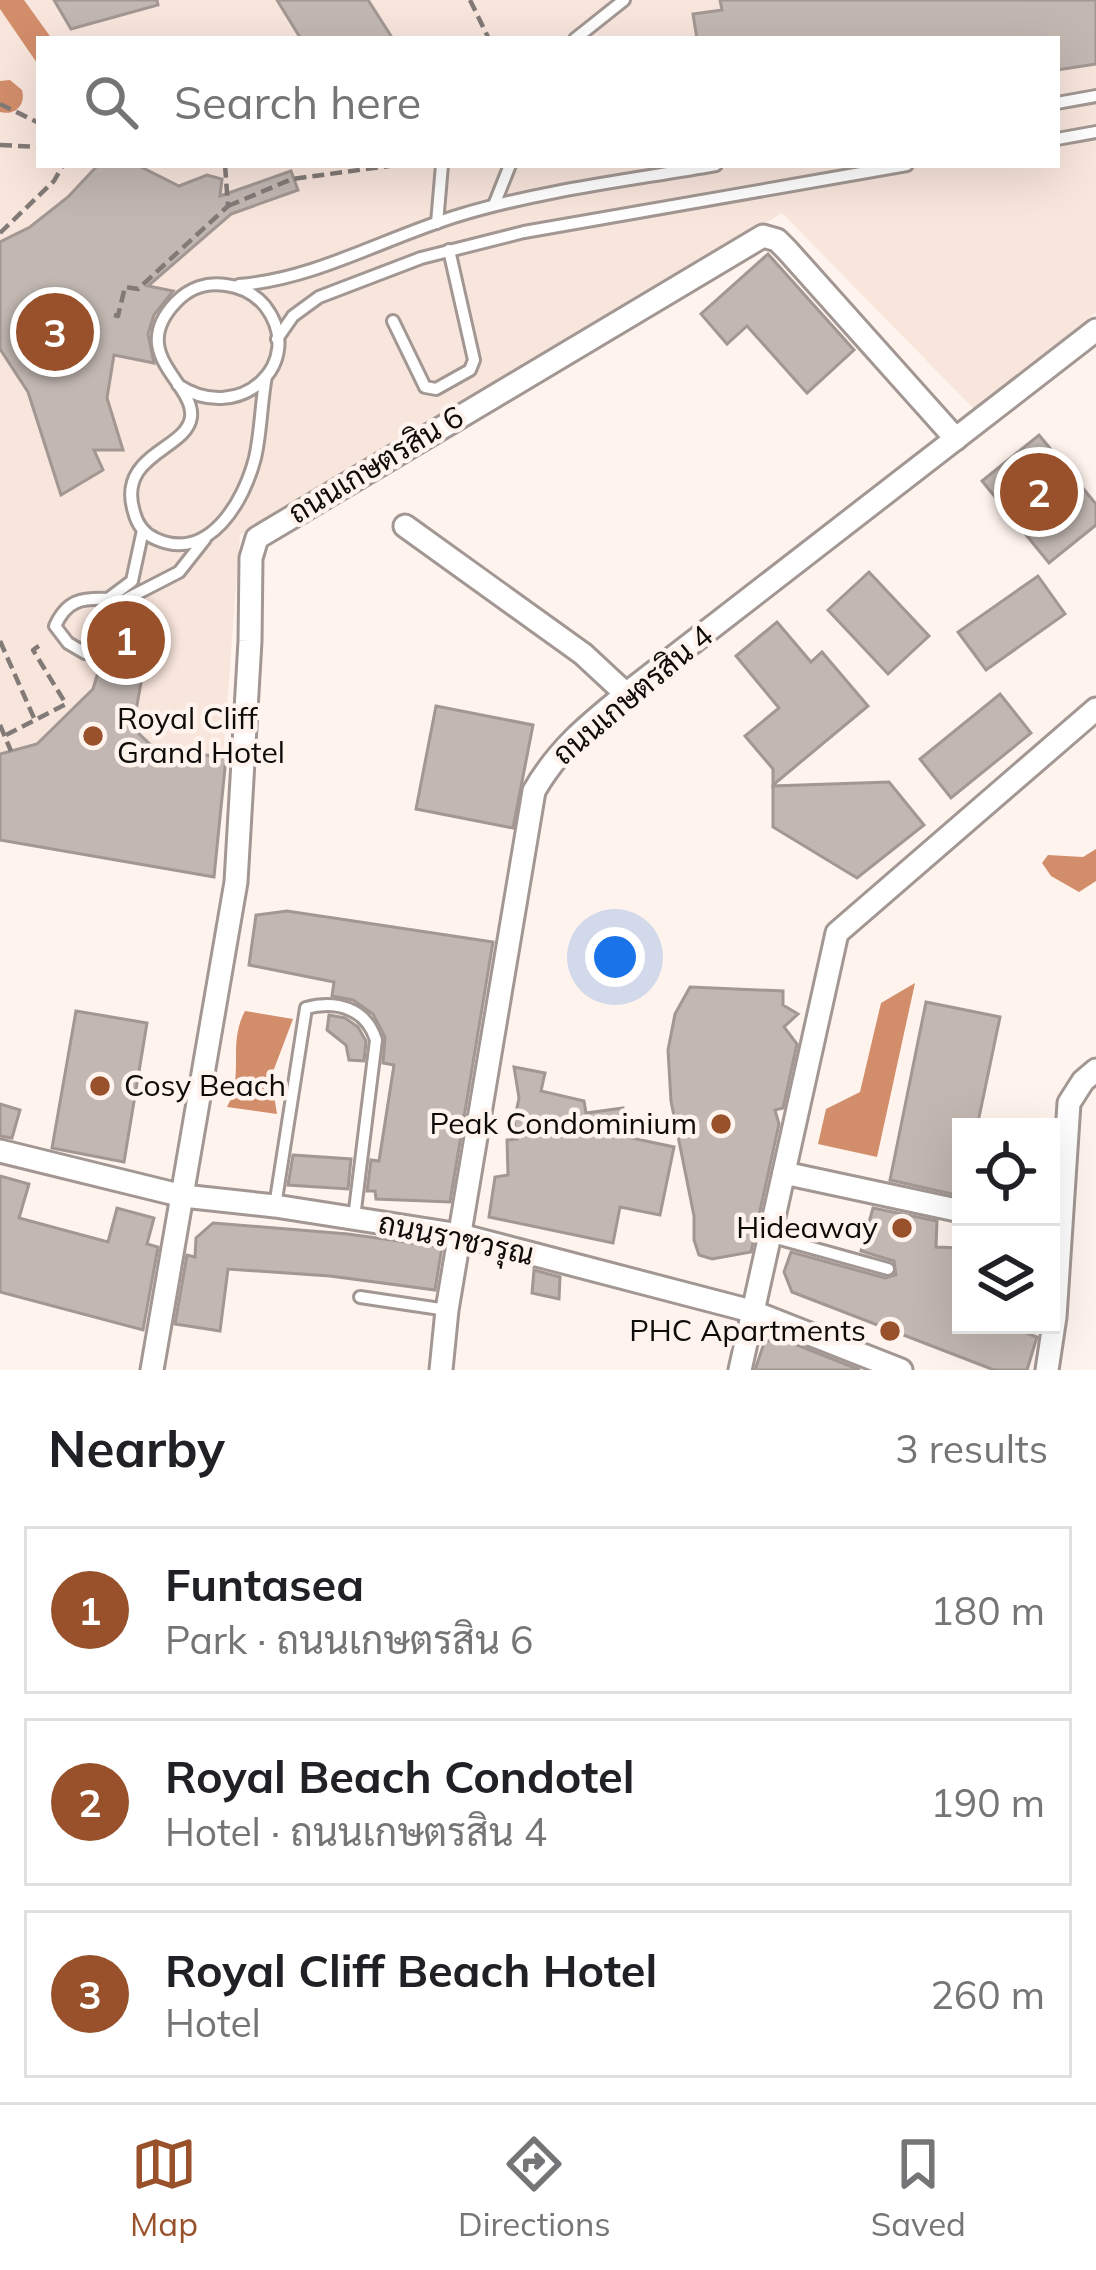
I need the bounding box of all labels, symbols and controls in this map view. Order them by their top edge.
search box [36,36,1060,168]
icon: search [78,69,144,135]
text: Search here [174,74,421,130]
pin: 3 [16,287,94,377]
street label: ถนนเกษตรสิน 6 [281,397,470,531]
pin: 2 [1000,447,1078,537]
pin: 1 [87,595,165,685]
street label: ถนนเกษตรสิน 4 [544,616,720,772]
place label: Royal Cliff Grand Hotel [117,699,285,771]
marker: Royal Cliff Grand Hotel [80,723,106,749]
your location [585,927,645,987]
place label: Cosy Beach [124,1066,286,1104]
marker: Cosy Beach [87,1073,113,1099]
place label: Peak Condominium [429,1104,697,1142]
marker: Peak Condominium [708,1111,734,1137]
map controls [952,1118,1060,1334]
button: locate [952,1118,1060,1226]
street label: ถนนราชวรุณ [374,1203,537,1276]
place label: Hideaway [736,1208,878,1246]
marker: Hideaway [889,1215,915,1241]
button: layers [952,1226,1060,1334]
place label: PHC Apartments [629,1311,866,1349]
marker: PHC Apartments [877,1318,903,1344]
text: Nearby [48,1416,225,1480]
text: 3 results [895,1424,1048,1473]
text: Funtasea [165,1556,364,1612]
text: 1 [78,1586,102,1635]
text: 180 m [930,1586,1045,1635]
text: Park · ถนนเกษตรสิน 6 [165,1615,533,1664]
text: Royal Beach Condotel [165,1748,635,1804]
text: 2 [78,1778,102,1827]
text: 190 m [930,1778,1045,1827]
text: Hotel · ถนนเกษตรสิน 4 [165,1807,547,1856]
text: Royal Cliff Beach Hotel [165,1942,657,1998]
text: 3 [78,1970,102,2019]
text: 260 m [930,1970,1045,2019]
text: Hotel [165,1998,261,2047]
tab: Map [130,2131,198,2244]
tab: Directions [458,2131,611,2244]
tab: Saved [871,2131,966,2244]

